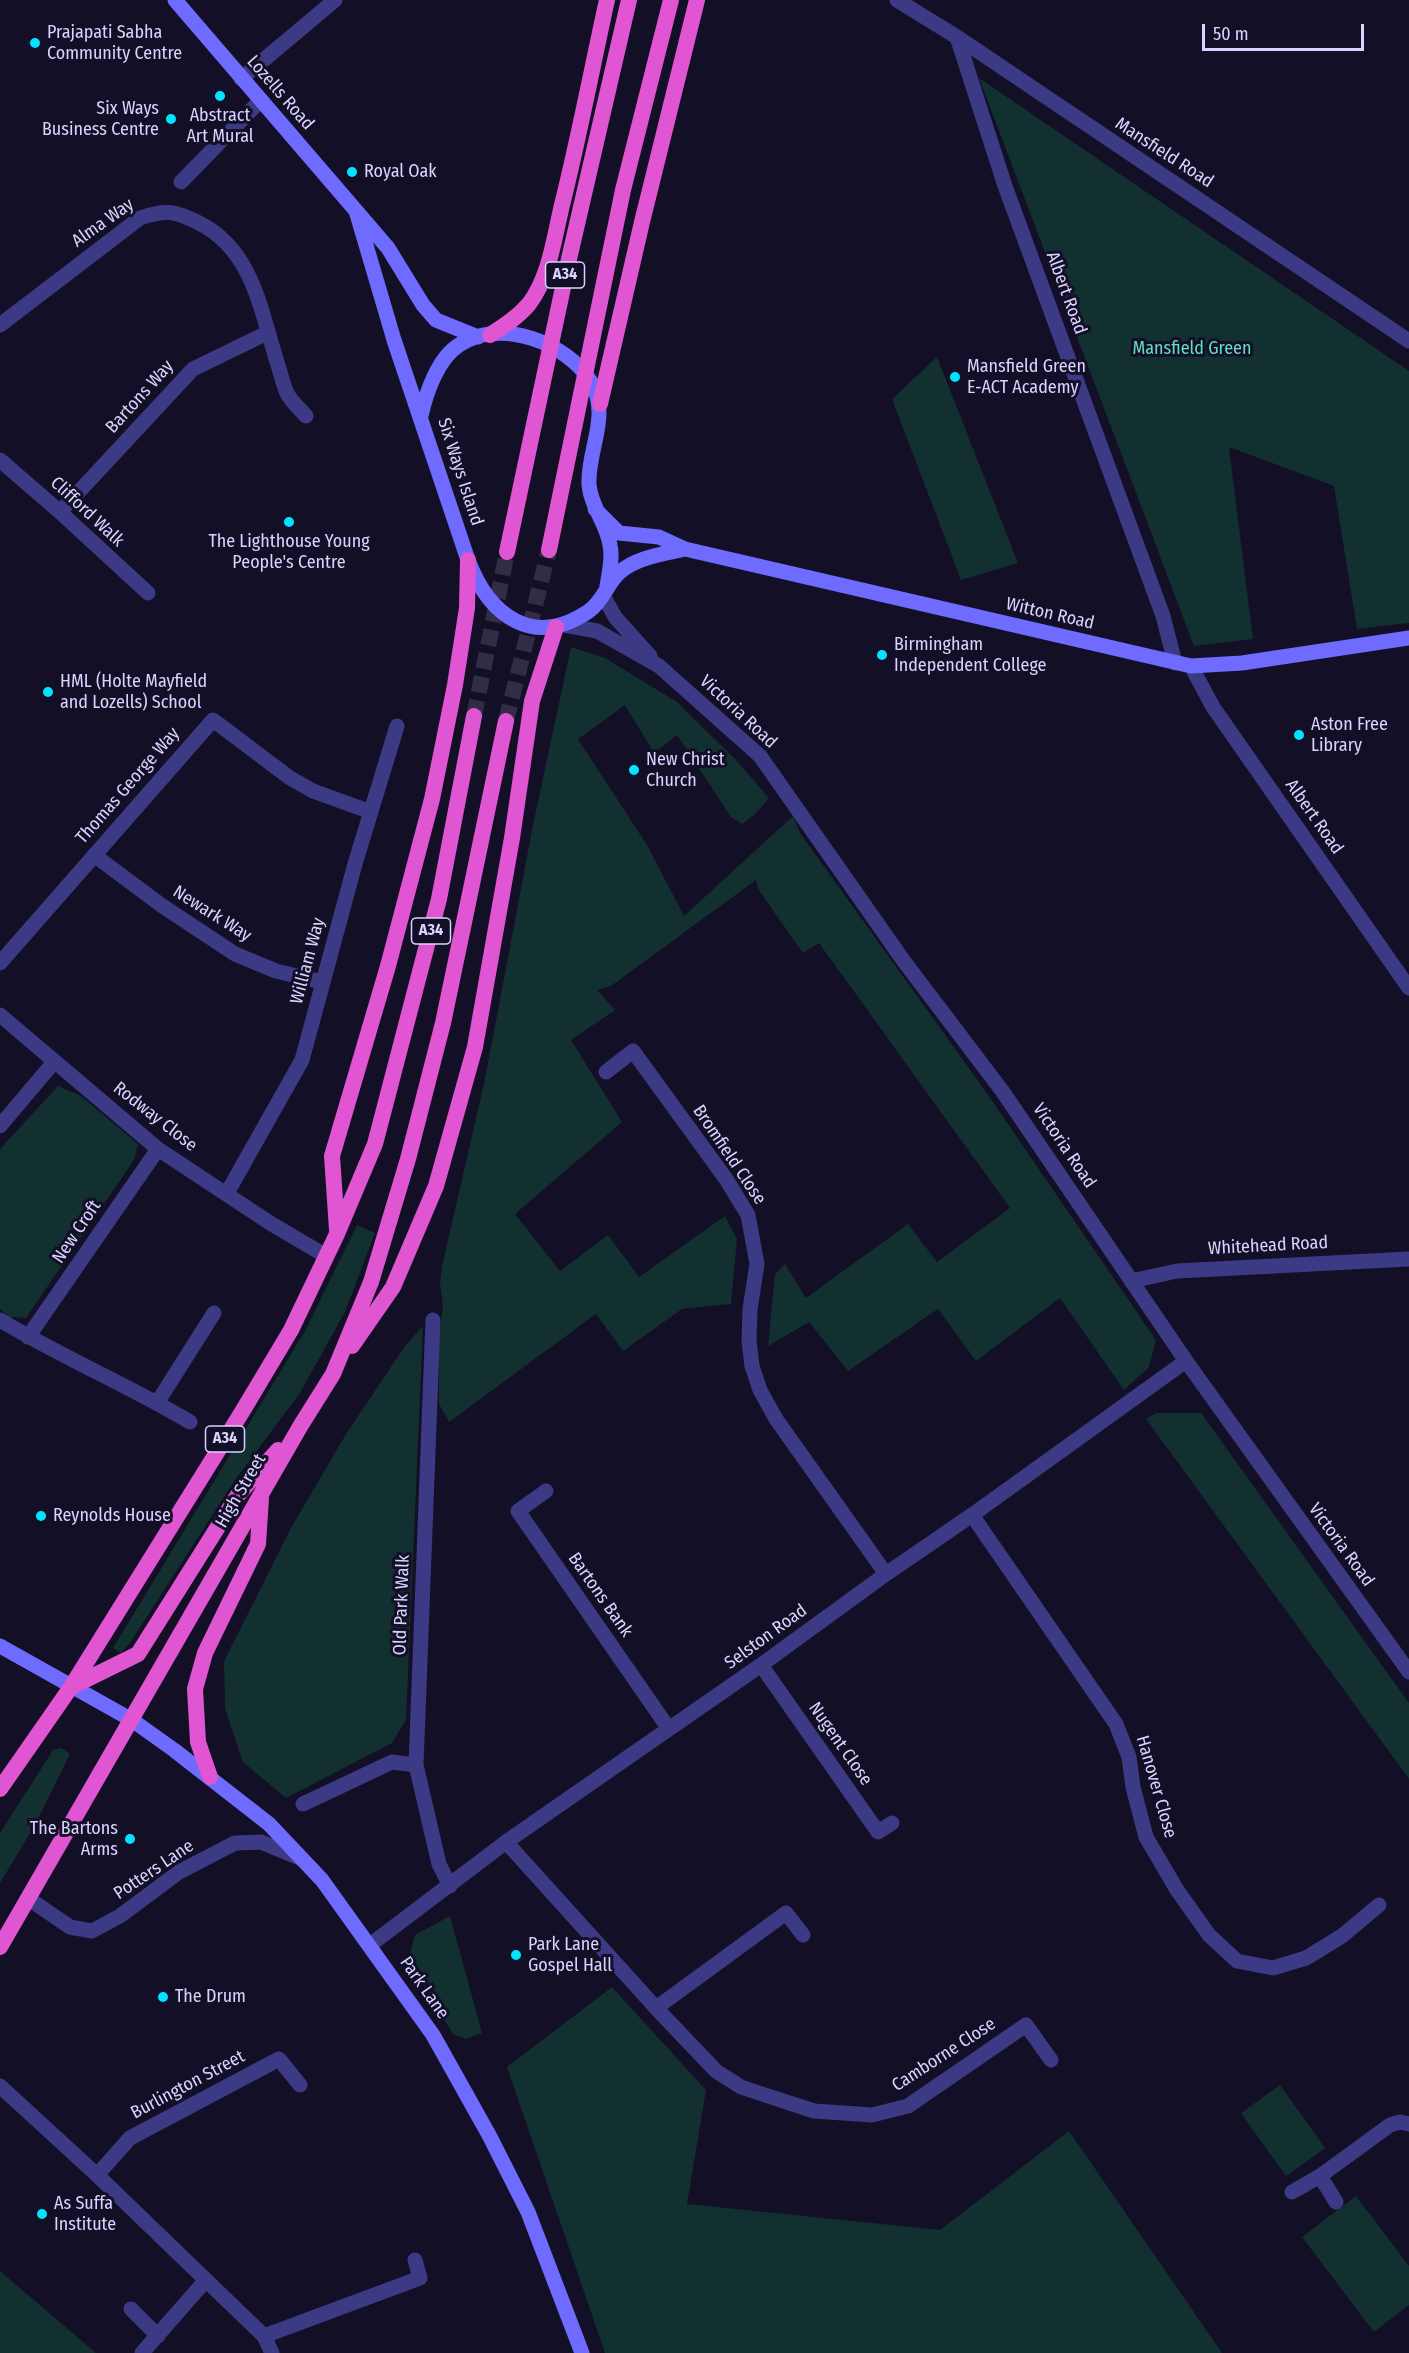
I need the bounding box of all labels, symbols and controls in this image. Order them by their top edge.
scale bar [1205,12,1367,50]
place label: Prajapati Sabha Community Centre [47,22,182,64]
text: 50 m [1213,23,1249,45]
marker: Prajapati Sabha Community Centre [28,36,42,50]
street label: Lozells Road [242,51,318,135]
marker: Abstract Art Mural [213,89,227,103]
place label: Six Ways Business Centre [42,98,159,140]
place label: Abstract Art Mural [186,105,254,148]
marker: Six Ways Business Centre [164,112,178,126]
street label: Mansfield Road [1111,113,1217,193]
place label: Royal Oak [364,161,437,183]
marker: Royal Oak [345,165,359,179]
street label: Alma Way [68,194,138,252]
street label: Albert Road [1041,249,1091,337]
road number: A34 [546,262,584,288]
park label: Mansfield Green [1133,338,1251,360]
street label: Bartons Way [102,356,178,438]
place label: Mansfield Green E-ACT Academy [967,356,1086,398]
marker: Mansfield Green E-ACT Academy [948,370,962,384]
street label: Six Ways Island [432,415,488,529]
street label: Clifford Walk [46,472,128,552]
marker: The Lighthouse Young People's Centre [282,515,296,529]
place label: The Lighthouse Young People's Centre [208,531,370,574]
street label: Witton Road [1004,593,1096,635]
place label: Birmingham Independent College [894,634,1046,676]
marker: Birmingham Independent College [875,648,889,662]
place label: HML (Holte Mayfield and Lozells) School [60,671,207,714]
street label: Victoria Road [695,671,781,753]
marker: HML (Holte Mayfield and Lozells) School [41,685,55,699]
place label: Aston Free Library [1311,714,1388,756]
street label: Thomas George Way [72,723,184,849]
marker: Aston Free Library [1292,728,1306,742]
place label: New Christ Church [646,749,725,792]
marker: New Christ Church [627,763,641,777]
street label: Albert Road [1280,775,1348,859]
street label: Newark Way [169,881,255,947]
street label: William Way [286,915,330,1007]
road number: A34 [412,918,450,944]
street label: Rodway Close [109,1077,201,1157]
street label: Victoria Road [1028,1099,1100,1193]
street label: Bromfield Close [688,1101,770,1209]
street label: New Croft [48,1196,106,1268]
street label: Whitehead Road [1207,1232,1329,1260]
road number: A34 [206,1426,244,1452]
street label: High Street [211,1450,271,1532]
street label: Victoria Road [1304,1499,1378,1591]
place label: Reynolds House [53,1505,171,1527]
marker: Reynolds House [34,1509,48,1523]
street label: Bartons Bank [563,1549,637,1641]
street label: Old Park Walk [389,1554,415,1656]
street label: Selston Road [721,1600,811,1674]
street label: Nugent Close [803,1698,877,1790]
street label: Hanover Close [1131,1733,1181,1841]
place label: The Bartons Arms [30,1818,118,1860]
marker: The Bartons Arms [123,1832,137,1846]
street label: Potters Lane [110,1835,198,1905]
place label: Park Lane Gospel Hall [528,1934,612,1976]
marker: Park Lane Gospel Hall [509,1948,523,1962]
street label: Park Lane [395,1953,453,2023]
place label: The Drum [175,1986,246,2008]
marker: The Drum [156,1990,170,2004]
street label: Camborne Close [888,2013,1000,2097]
street label: Burlington Street [127,2046,249,2124]
place label: As Suffa Institute [54,2193,116,2236]
marker: As Suffa Institute [35,2207,49,2221]

